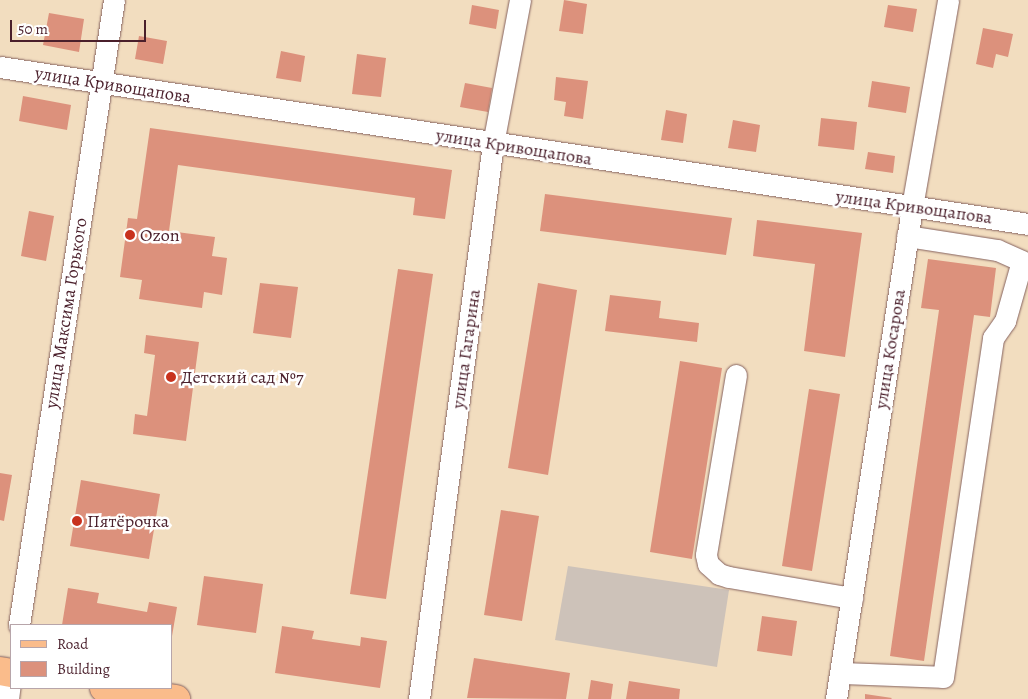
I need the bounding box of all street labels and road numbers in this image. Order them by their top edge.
street label: улица Кривощапова [33,62,193,108]
street label: улица Кривощапова [434,124,594,170]
street label: улица Кривощапова [834,185,994,229]
street label: улица Максима Горького [40,216,92,410]
street label: улица Гагарина [447,288,485,410]
street label: улица Косарова [870,288,910,410]

